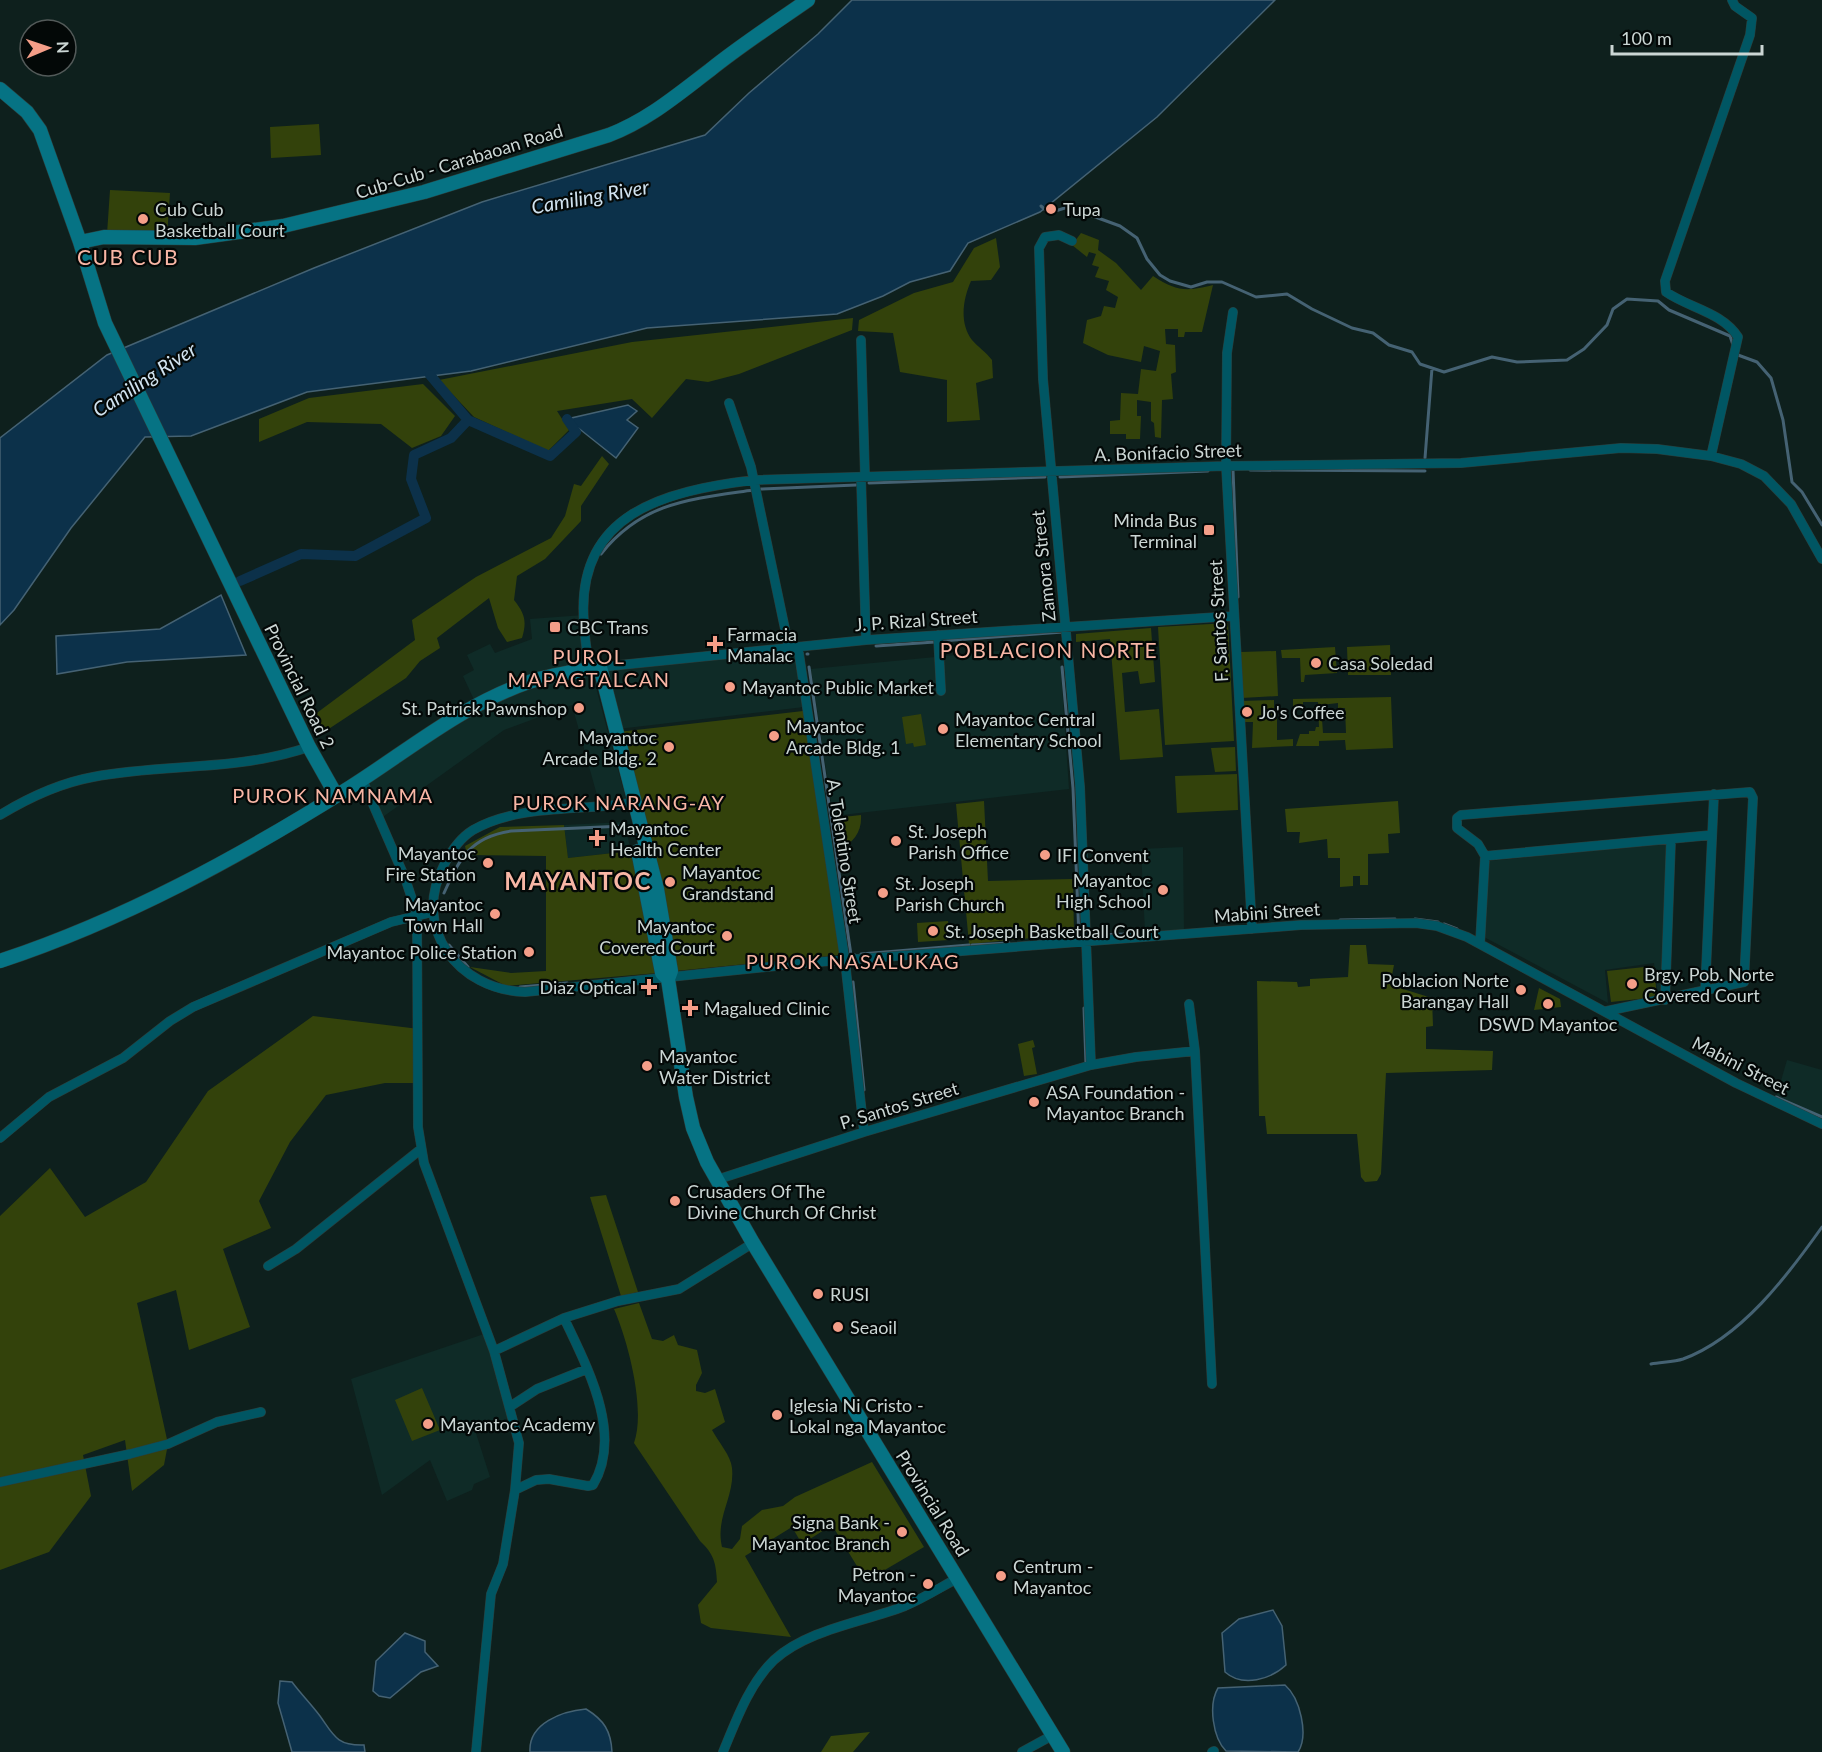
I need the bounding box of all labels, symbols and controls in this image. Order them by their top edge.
north arrow [18,18,78,78]
scale bar [1612,18,1762,56]
text: 100 m [1621,27,1672,49]
text: N [54,41,73,54]
street label: Cub-Cub - Carabaoan Road [353,119,565,203]
water label: Camiling River [529,174,652,218]
place label: Cub Cub Basketball Court [155,198,286,241]
place label: Tupa [1063,198,1101,220]
marker: Tupa [1044,202,1058,216]
marker: Cub Cub Basketball Court [136,212,150,226]
district label: CUB CUB [77,244,179,269]
water label: Camiling River [88,336,201,421]
street label: A. Bonifacio Street [1094,438,1243,466]
street label: Zamora Street [1026,509,1060,623]
place label: Minda Bus Terminal [1113,509,1197,552]
marker: Minda Bus Terminal [1202,523,1216,537]
street label: F. Santos Street [1204,559,1232,683]
street label: J. P. Rizal Street [854,605,979,635]
place label: CBC Trans [567,616,649,638]
street label: Provincial Road 2 [260,620,340,752]
marker: CBC Trans [548,620,562,634]
place label: Farmacia Manalac [727,623,797,666]
marker: Farmacia Manalac [708,637,722,651]
district label: POBLACION NORTE [940,637,1158,662]
district label: PUROL MAPAGTALCAN [507,644,671,691]
place label: Casa Soledad [1328,652,1433,674]
marker: Casa Soledad [1309,656,1323,670]
place label: Mayantoc Public Market [742,676,935,698]
marker: Mayantoc Public Market [723,680,737,694]
place label: St. Patrick Pawnshop [402,697,567,719]
marker: St. Patrick Pawnshop [572,701,586,715]
place label: Jo's Coffee [1259,701,1345,723]
marker: Jo's Coffee [1240,705,1254,719]
place label: Mayantoc Central Elementary School [955,708,1102,751]
place label: Mayantoc Arcade Bldg. 1 [786,715,901,758]
marker: Mayantoc Central Elementary School [936,722,950,736]
place label: Mayantoc Arcade Bldg. 2 [542,726,657,769]
marker: Mayantoc Arcade Bldg. 1 [767,729,781,743]
marker: Mayantoc Arcade Bldg. 2 [662,740,676,754]
street label: A. Tolentino Street [823,777,867,925]
district label: PUROK NAMNAMA [232,783,434,807]
district label: PUROK NARANG-AY [513,790,725,814]
place label: Mayantoc Health Center [610,817,721,860]
place label: St. Joseph Parish Office [908,820,1009,863]
marker: Mayantoc Health Center [588,829,606,847]
marker: St. Joseph Parish Office [889,834,903,848]
place label: Mayantoc Fire Station [385,842,476,885]
place label: IFI Convent [1057,844,1149,866]
marker: IFI Convent [1038,848,1052,862]
marker: Mayantoc Fire Station [481,856,495,870]
place label: Mayantoc Grandstand [682,861,774,904]
district label: MAYANTOC [504,866,652,895]
place label: Mayantoc High School [1056,869,1151,912]
place label: St. Joseph Parish Church [895,872,1005,915]
marker: Mayantoc Grandstand [663,875,677,889]
marker: Mayantoc High School [1156,883,1170,897]
marker: St. Joseph Parish Church [876,886,890,900]
place label: Mayantoc Town Hall [405,893,483,936]
street label: Mabini Street [1213,897,1321,927]
marker: Mayantoc Town Hall [488,907,502,921]
place label: Mayantoc Covered Court [599,915,716,958]
place label: St. Joseph Basketball Court [945,920,1159,942]
marker: St. Joseph Basketball Court [926,924,940,938]
marker: Mayantoc Covered Court [720,929,734,943]
place label: Mayantoc Police Station [326,941,517,963]
marker: Mayantoc Police Station [522,945,536,959]
district label: PUROK NASALUKAG [746,949,960,973]
place label: Brgy. Pob. Norte Covered Court [1644,963,1774,1006]
place label: Poblacion Norte Barangay Hall [1381,969,1509,1012]
place label: Diaz Optical [539,976,636,998]
marker: Brgy. Pob. Norte Covered Court [1625,977,1639,991]
marker: Diaz Optical [640,978,658,996]
marker: Poblacion Norte Barangay Hall [1514,983,1528,997]
place label: Magalued Clinic [704,997,830,1019]
marker: DSWD Mayantoc [1541,997,1555,1011]
marker: Magalued Clinic [681,999,699,1017]
place label: DSWD Mayantoc [1479,1013,1618,1035]
street label: Mabini Street [1689,1031,1794,1099]
place label: Mayantoc Water District [659,1045,771,1088]
marker: Mayantoc Water District [640,1059,654,1073]
street label: P. Santos Street [837,1076,961,1133]
place label: ASA Foundation - Mayantoc Branch [1046,1081,1185,1124]
marker: ASA Foundation - Mayantoc Branch [1027,1095,1041,1109]
place label: Crusaders Of The Divine Church Of Christ [687,1180,877,1223]
marker: Crusaders Of The Divine Church Of Christ [668,1194,682,1208]
place label: RUSI [830,1283,869,1305]
marker: RUSI [811,1287,825,1301]
place label: Seaoil [850,1316,897,1338]
marker: Seaoil [831,1320,845,1334]
place label: Iglesia Ni Cristo - Lokal nga Mayantoc [789,1394,946,1437]
marker: Iglesia Ni Cristo - Lokal nga Mayantoc [770,1408,784,1422]
place label: Mayantoc Academy [440,1413,596,1435]
marker: Mayantoc Academy [421,1417,435,1431]
street label: Provincial Road [892,1446,974,1560]
place label: Signa Bank - Mayantoc Branch [752,1511,890,1554]
marker: Signa Bank - Mayantoc Branch [895,1525,909,1539]
place label: Centrum - Mayantoc [1013,1555,1093,1598]
place label: Petron - Mayantoc [838,1563,916,1606]
marker: Centrum - Mayantoc [994,1569,1008,1583]
marker: Petron - Mayantoc [921,1577,935,1591]

